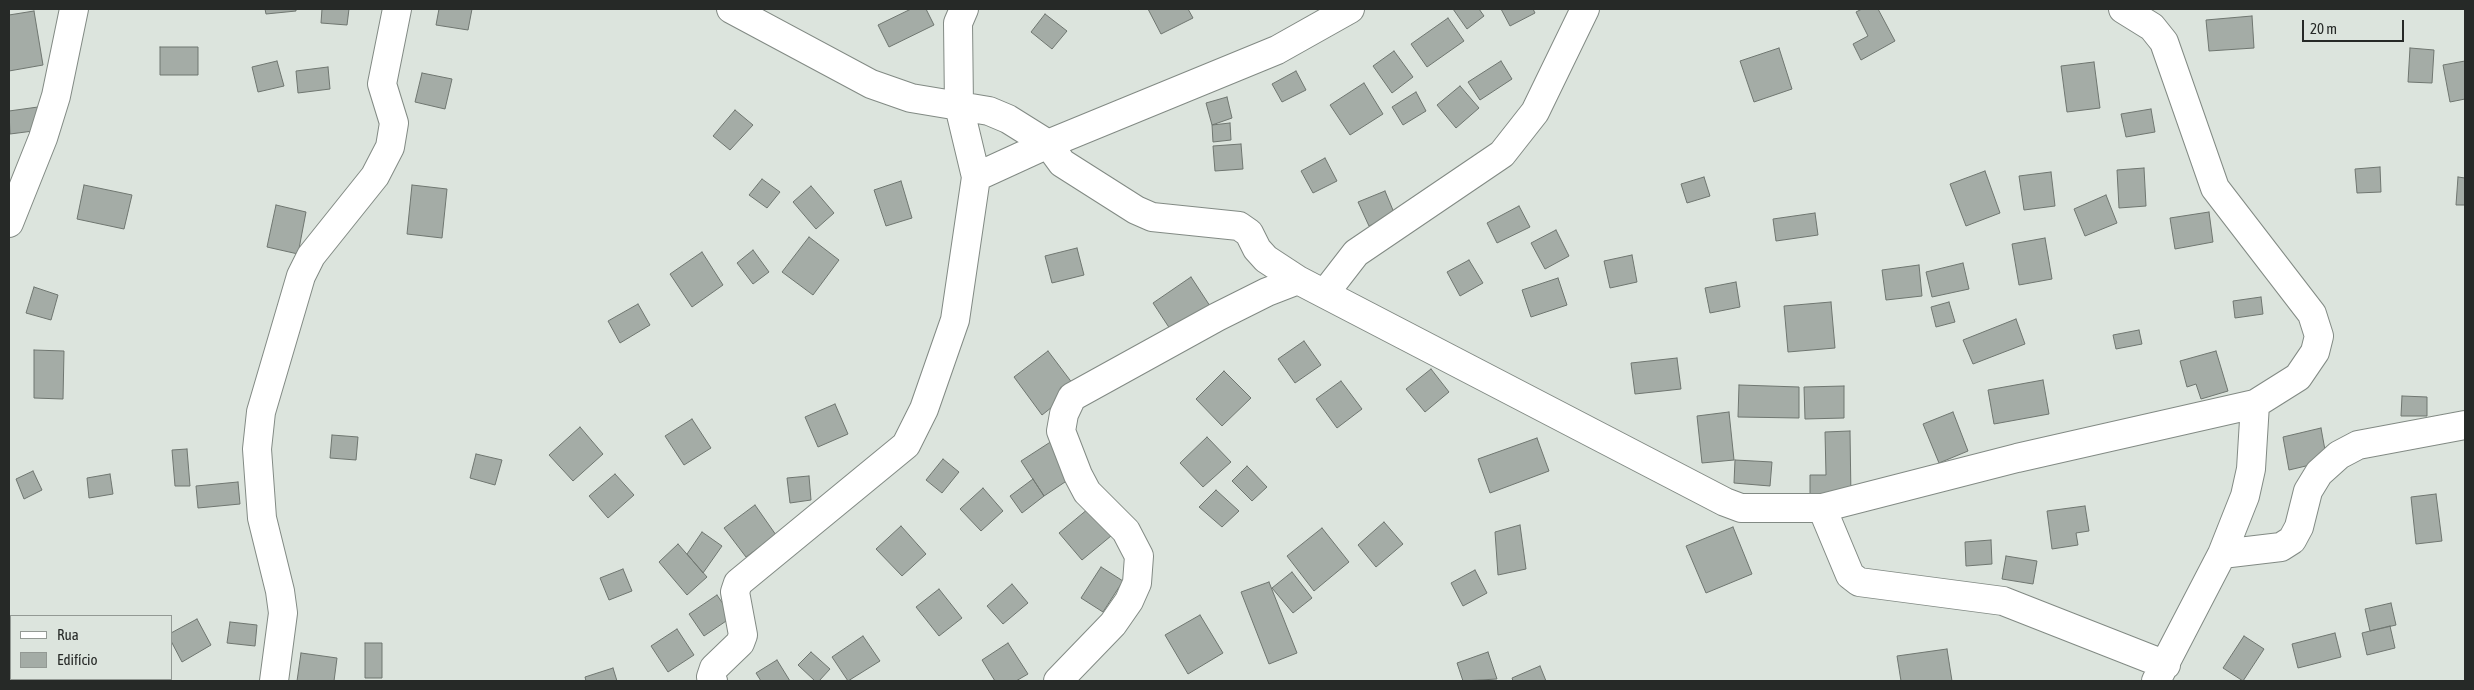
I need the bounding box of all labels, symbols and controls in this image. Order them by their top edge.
scale bar [2304,10,2406,42]
text: 20 m [2310,20,2337,37]
legend [10,615,172,680]
text: Rua [57,626,79,643]
text: Edifício [57,651,98,668]

